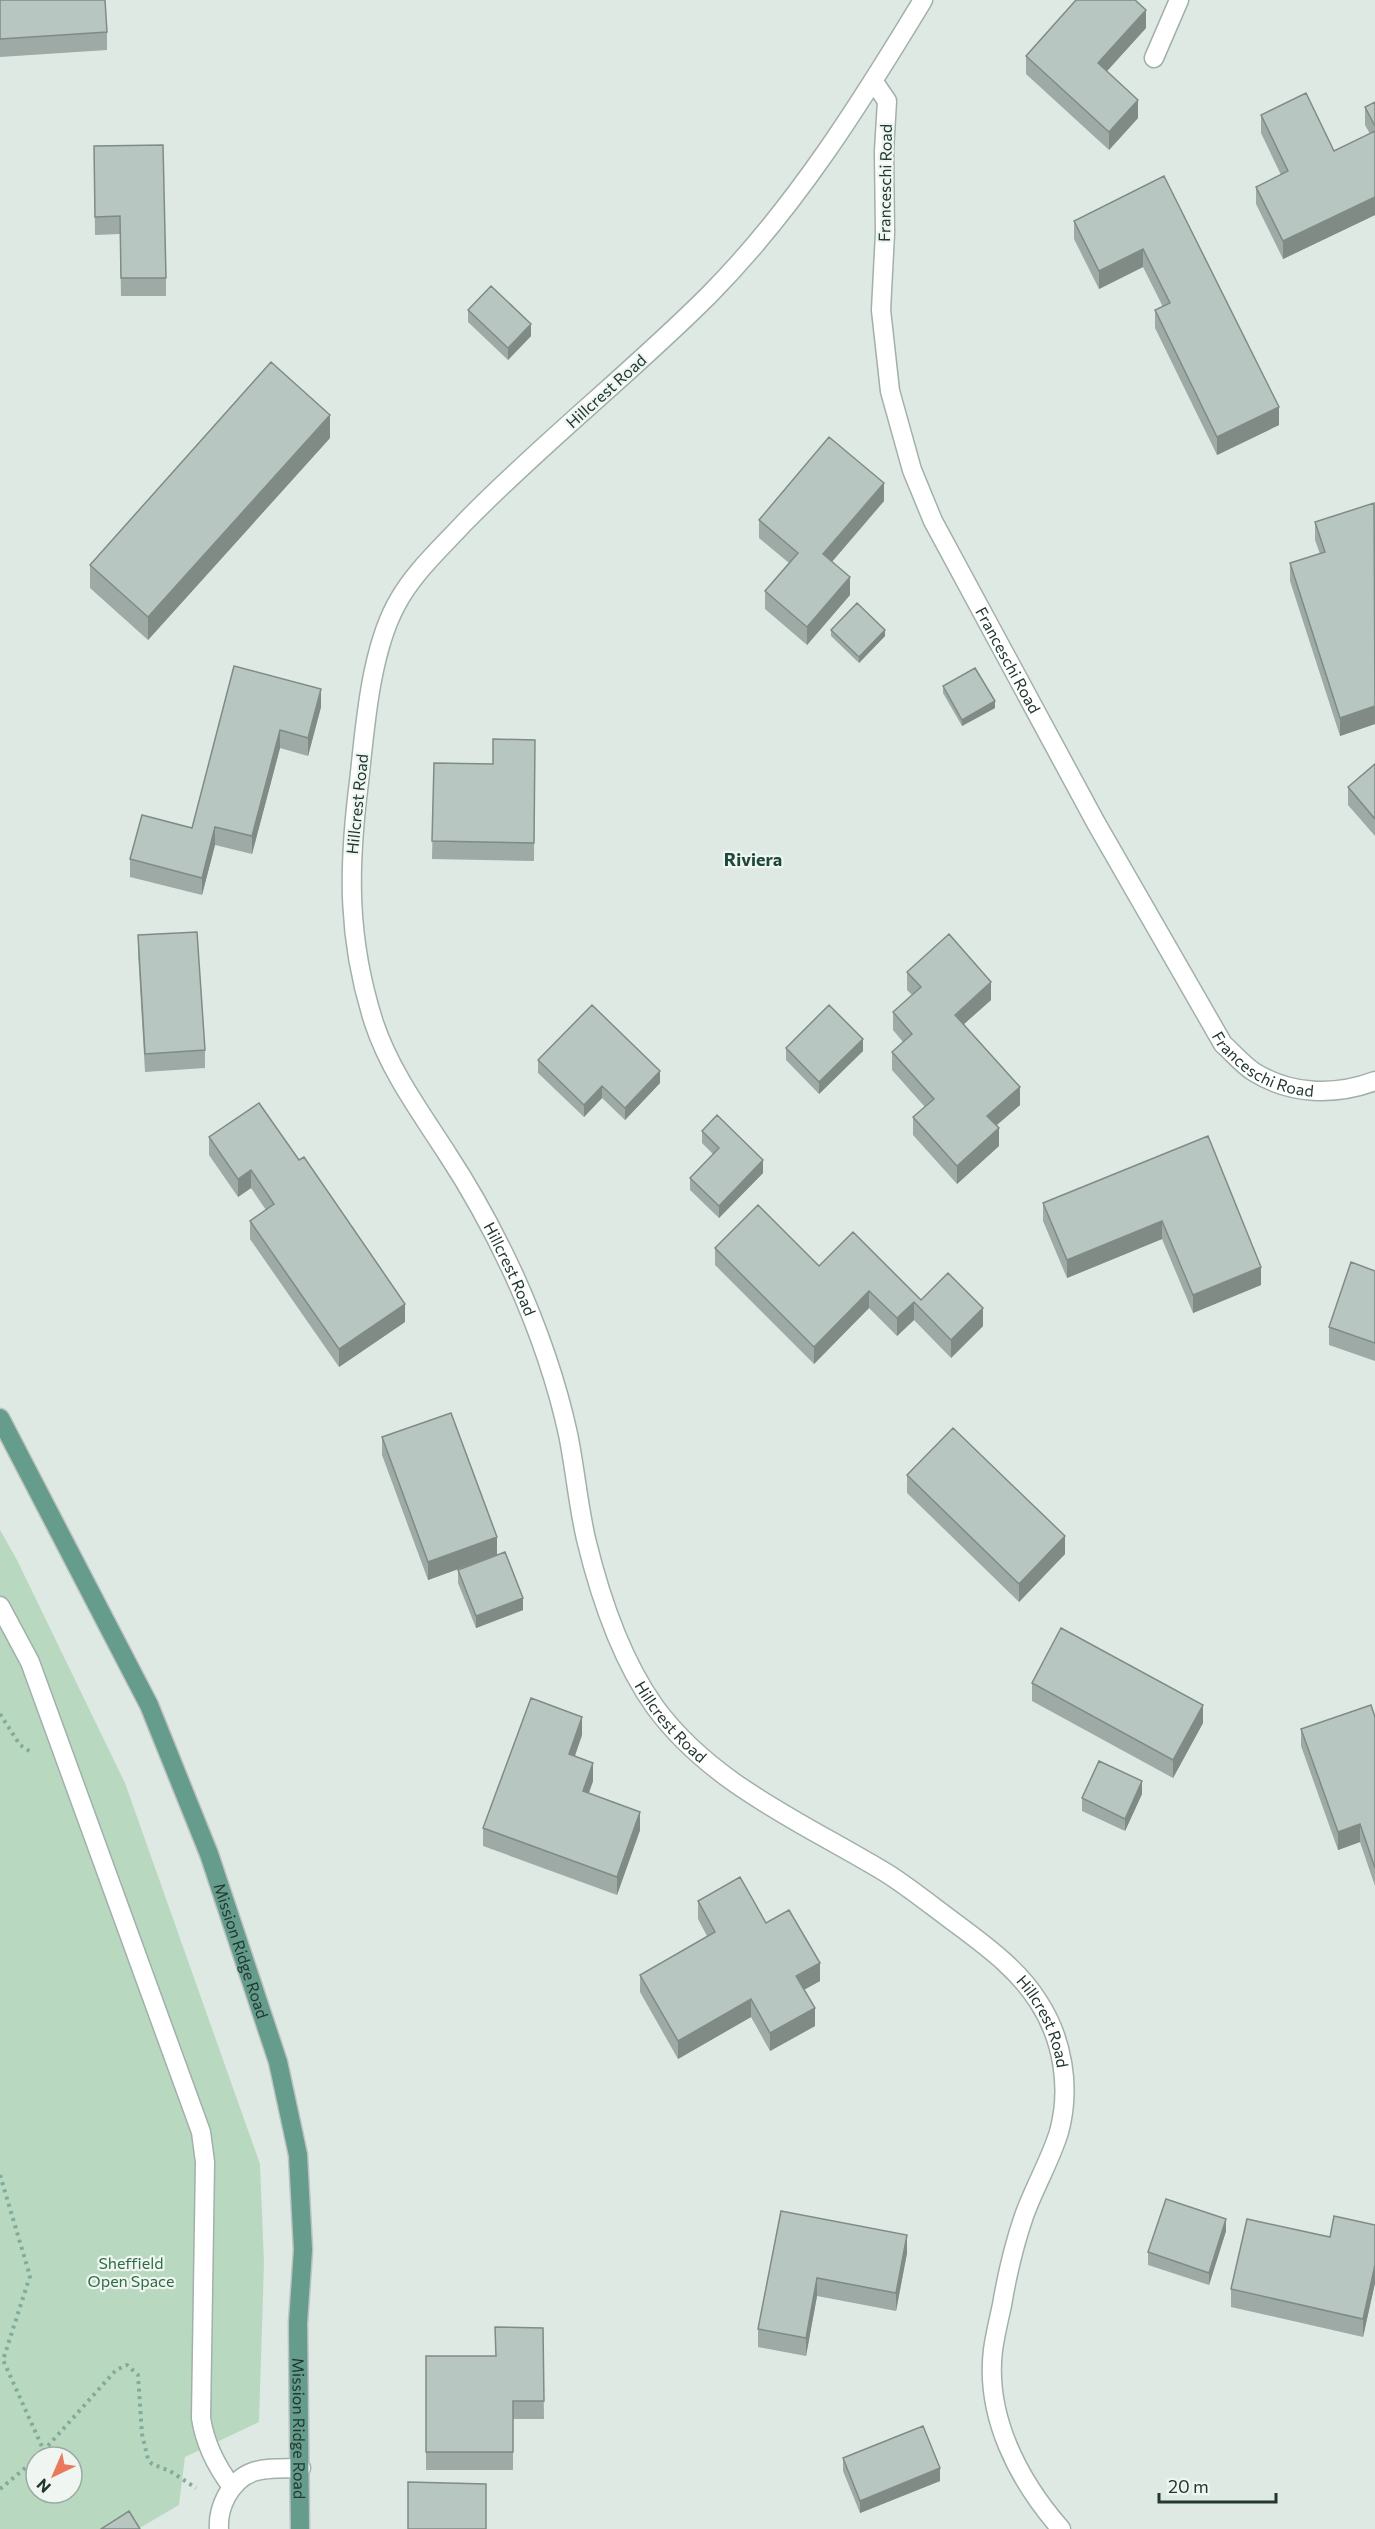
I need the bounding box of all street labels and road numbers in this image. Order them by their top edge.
street label: Franceschi Road [874,124,895,242]
street label: Hillcrest Road [562,350,650,431]
street label: Franceschi Road [972,603,1045,716]
street label: Hillcrest Road [342,753,371,855]
street label: Franceschi Road [1209,1028,1315,1100]
street label: Hillcrest Road [480,1219,540,1318]
street label: Hillcrest Road [631,1677,711,1766]
street label: Mission Ridge Road [210,1881,273,2021]
street label: Hillcrest Road [1013,1971,1073,2069]
street label: Mission Ridge Road [289,2358,310,2499]

